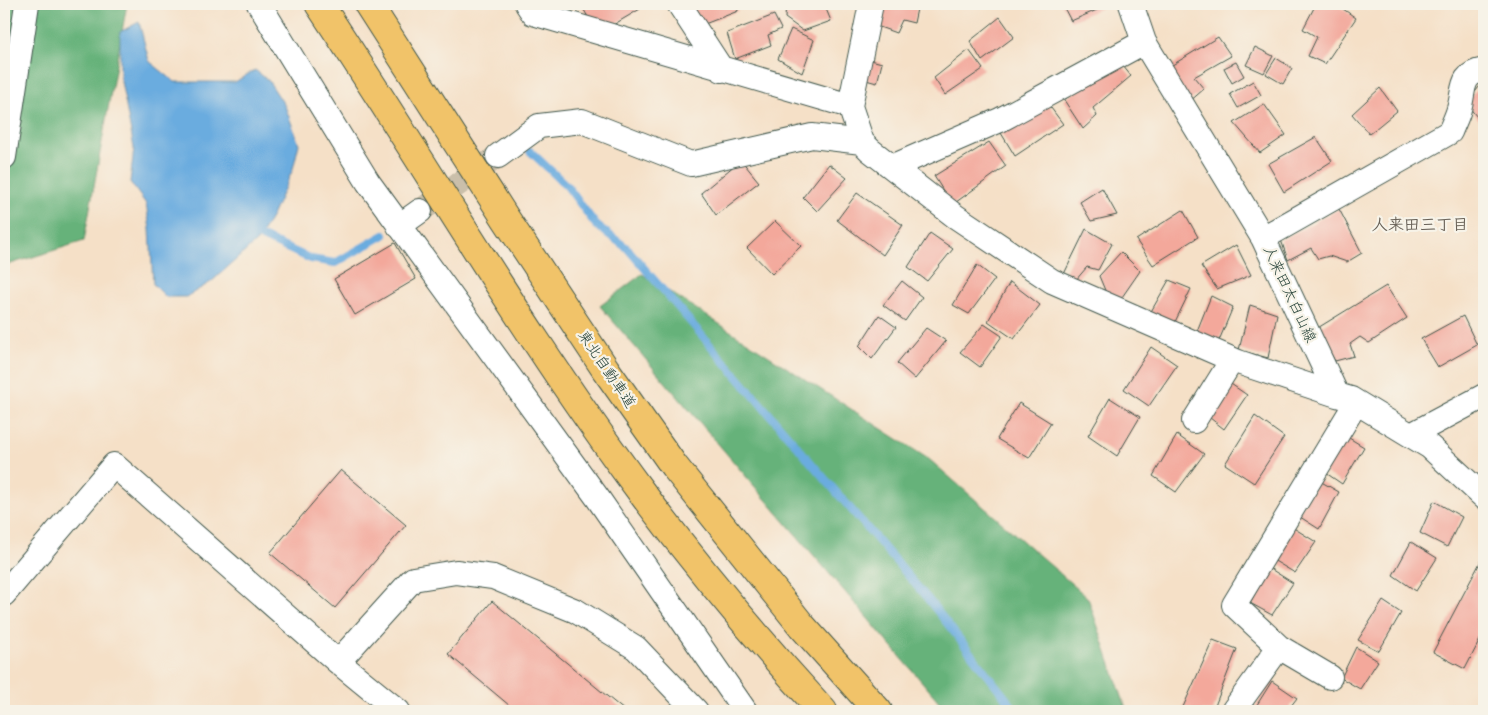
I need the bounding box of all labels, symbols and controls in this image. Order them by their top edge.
district label: 人来田三丁目 [1372,215,1468,234]
street label: 人来田太白山線 [1260,243,1320,345]
street label: 東北自動車道 [574,327,640,411]

